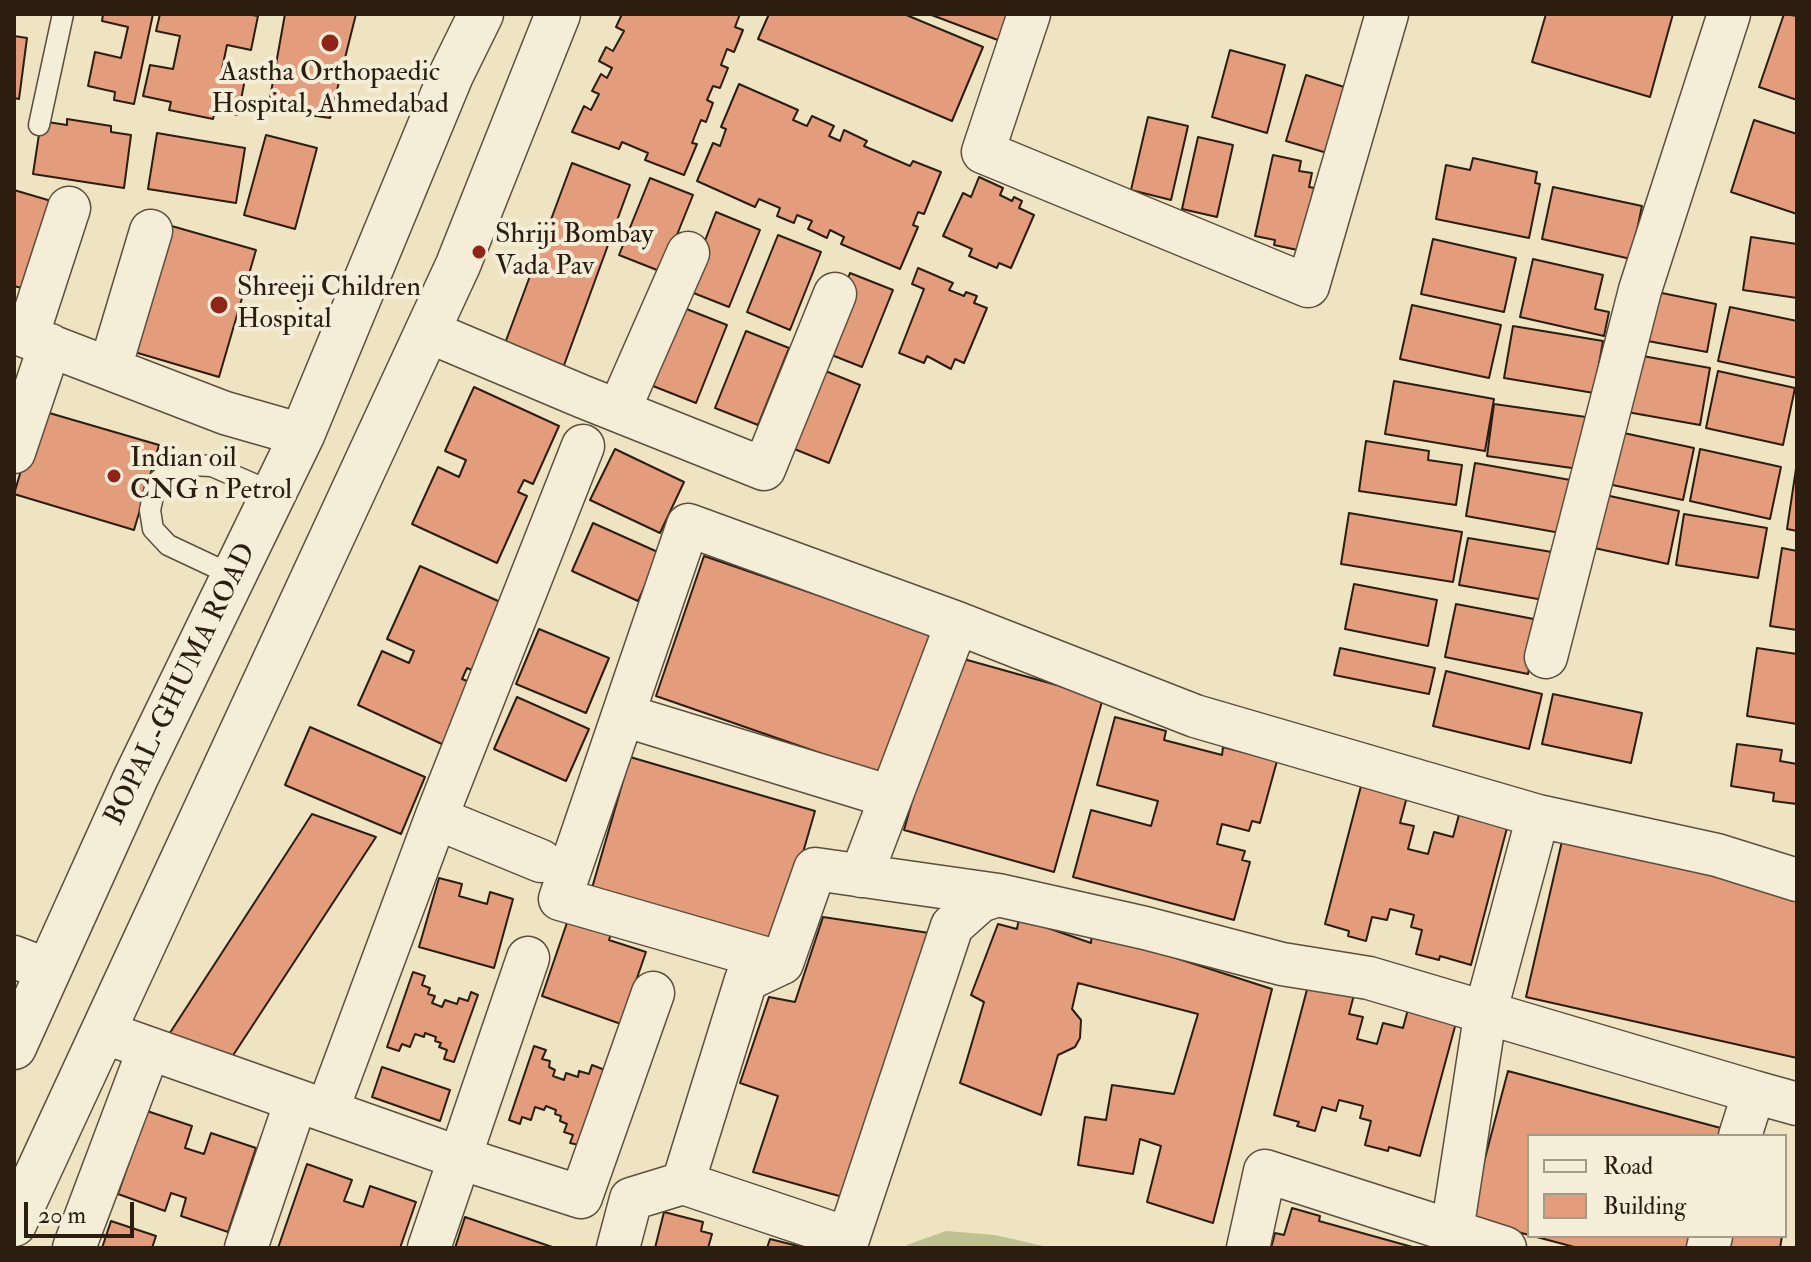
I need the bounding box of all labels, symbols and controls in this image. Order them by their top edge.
marker: Aastha Orthopaedic Hospital, Ahmedabad [319,32,341,54]
place label: Aastha Orthopaedic Hospital, Ahmedabad [211,57,449,123]
place label: Shriji Bombay Vada Pav [495,219,654,285]
marker: Shriji Bombay Vada Pav [470,243,488,261]
place label: Shreeji Children Hospital [237,272,421,338]
marker: Shreeji Children Hospital [208,294,230,316]
place label: Indian oil CNG n Petrol [130,443,292,509]
marker: Indian oil CNG n Petrol [105,467,123,485]
street label: BOPAL-GHUMA ROAD [99,539,265,831]
legend [1527,1134,1787,1238]
text: Road [1603,1151,1653,1182]
scale bar [28,1186,138,1236]
text: Building [1603,1191,1686,1222]
text: 20 m [38,1200,86,1231]

